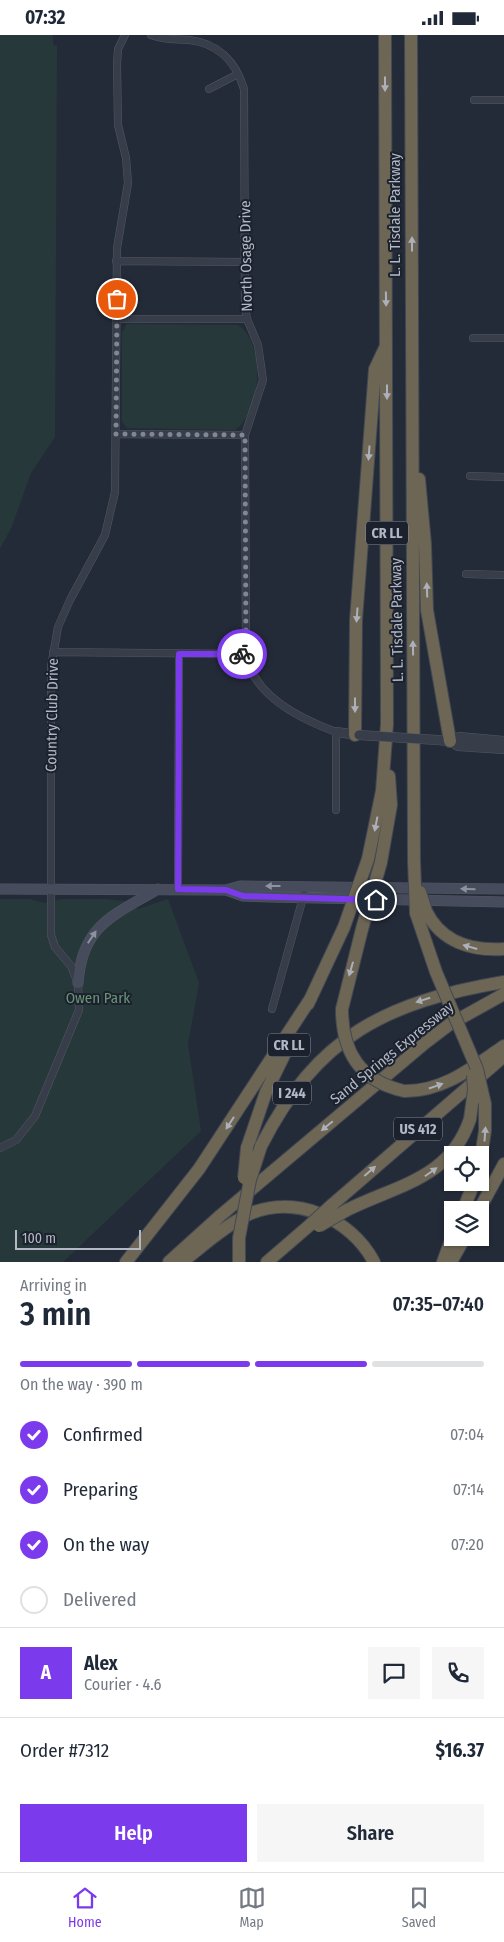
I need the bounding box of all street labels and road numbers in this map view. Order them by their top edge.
street label: L. L. Tisdale Parkway [386,153,404,277]
street label: North Osage Drive [236,200,256,312]
road number: CR LL [366,521,408,544]
street label: L. L. Tisdale Parkway [387,558,407,682]
street label: Country Club Drive [42,658,62,772]
street label: Sand Springs Expressway [327,998,457,1108]
road number: CR LL [268,1033,310,1057]
road number: I 244 [273,1081,311,1105]
road number: US 412 [394,1117,442,1141]

